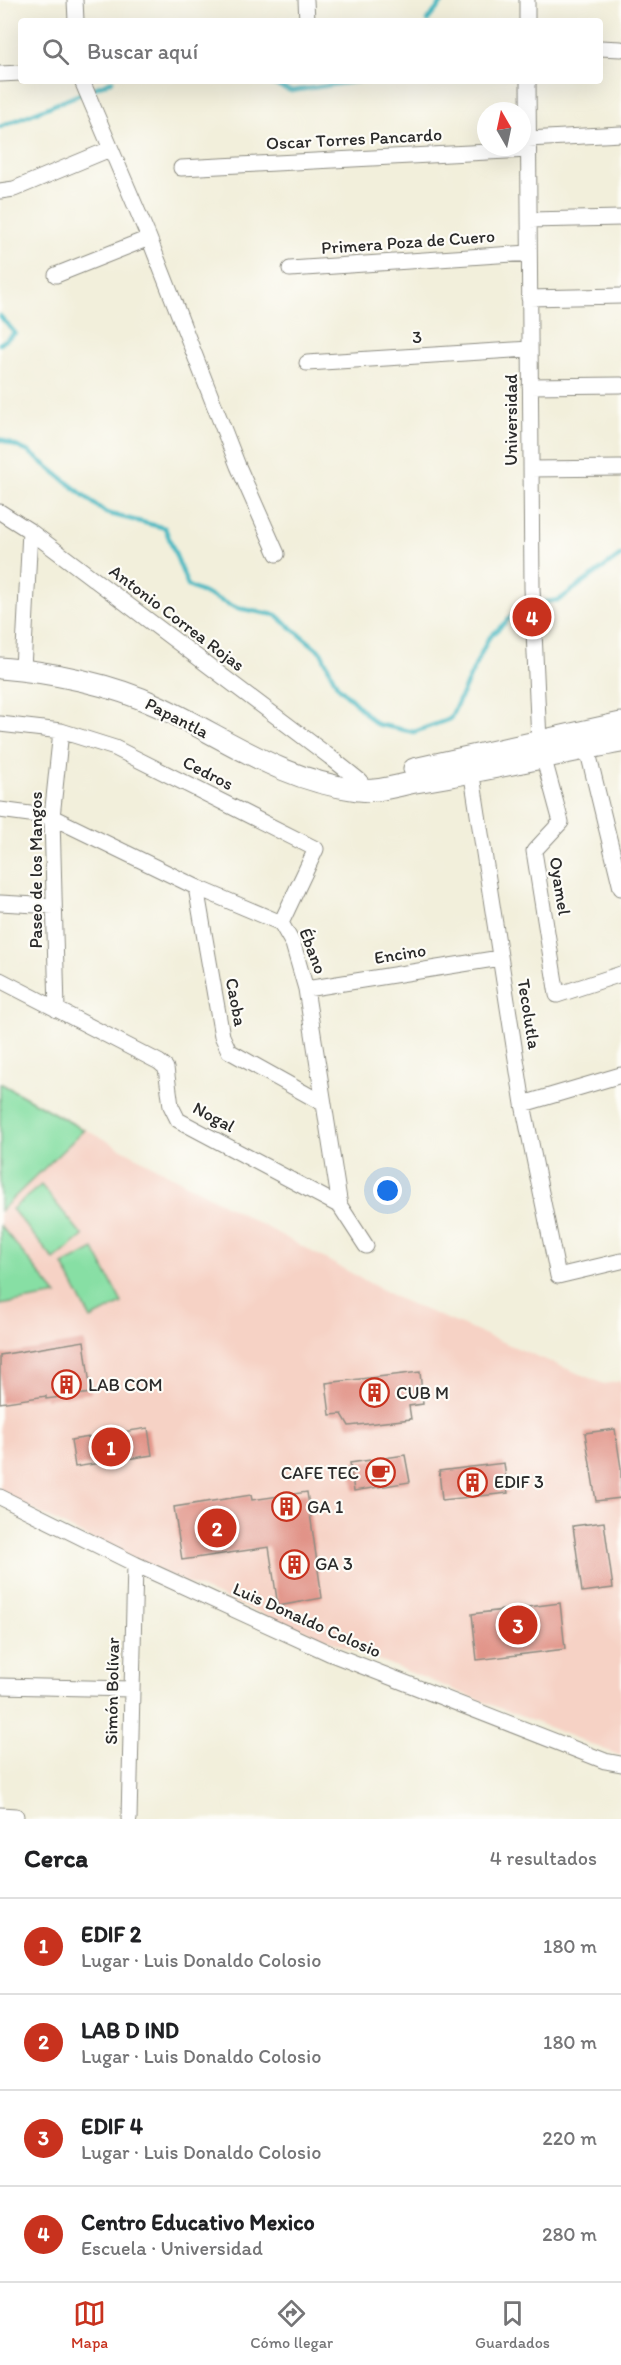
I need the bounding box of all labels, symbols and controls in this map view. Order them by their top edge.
search box [18,18,603,84]
icon: search [39,35,72,68]
text: Buscar aquí [87,38,198,65]
north arrow [477,102,531,156]
street label: Oscar Torres Pancardo [265,123,443,155]
street label: Primera Poza de Cuero [320,225,496,259]
street label: 3 [412,326,423,348]
street label: Universidad [500,374,522,466]
street label: Antonio Correa Rojas [105,560,249,676]
pin: 4 [512,594,552,640]
street label: Papantla [142,693,213,744]
street label: Cedros [179,751,237,795]
street label: Paseo de los Mangos [25,792,47,948]
street label: Oyamel [545,855,575,917]
street label: Ébano [294,925,332,977]
street label: Encino [373,939,427,969]
street label: Caoba [221,976,252,1029]
street label: Tecolutla [513,977,546,1051]
street label: Nogal [189,1097,239,1137]
your location [373,1176,402,1205]
building icon: LAB COM [51,1369,83,1401]
place label: LAB COM [88,1374,163,1396]
building icon: CUB M [359,1377,391,1409]
place label: CUB M [396,1382,449,1404]
pin: 1 [92,1424,130,1470]
cafe icon: CAFE TEC [364,1457,396,1489]
place label: CAFE TEC [281,1462,359,1484]
building icon: EDIF 3 [457,1466,489,1498]
place label: EDIF 3 [494,1471,544,1493]
building icon: GA 1 [270,1491,302,1523]
place label: GA 1 [307,1496,343,1518]
pin: 2 [198,1506,236,1550]
building icon: GA 3 [278,1548,310,1580]
place label: GA 3 [315,1553,353,1575]
street label: Luis Donaldo Colosio [229,1577,385,1663]
pin: 3 [498,1602,538,1648]
street label: Simón Bolívar [100,1637,124,1745]
text: Cerca [24,1842,88,1874]
text: 4 resultados [490,1846,597,1870]
text: EDIF 2 [81,1921,141,1948]
text: 1 [39,1934,48,1958]
text: 180 m [543,1934,597,1958]
text: Lugar · Luis Donaldo Colosio [81,1948,321,1972]
text: LAB D IND [81,2017,179,2044]
text: 2 [38,2030,49,2054]
text: 180 m [543,2030,597,2054]
text: Lugar · Luis Donaldo Colosio [81,2044,321,2068]
text: EDIF 4 [81,2113,143,2140]
text: 3 [38,2126,49,2150]
text: 220 m [542,2126,597,2150]
text: Lugar · Luis Donaldo Colosio [81,2140,321,2164]
text: Centro Educativo Mexico [81,2209,315,2236]
text: 4 [37,2222,50,2246]
text: 280 m [542,2222,597,2246]
text: Escuela · Universidad [81,2236,263,2260]
tab: Mapa [71,2297,108,2352]
tab: Cómo llegar [250,2297,333,2352]
tab: Guardados [475,2297,550,2352]

